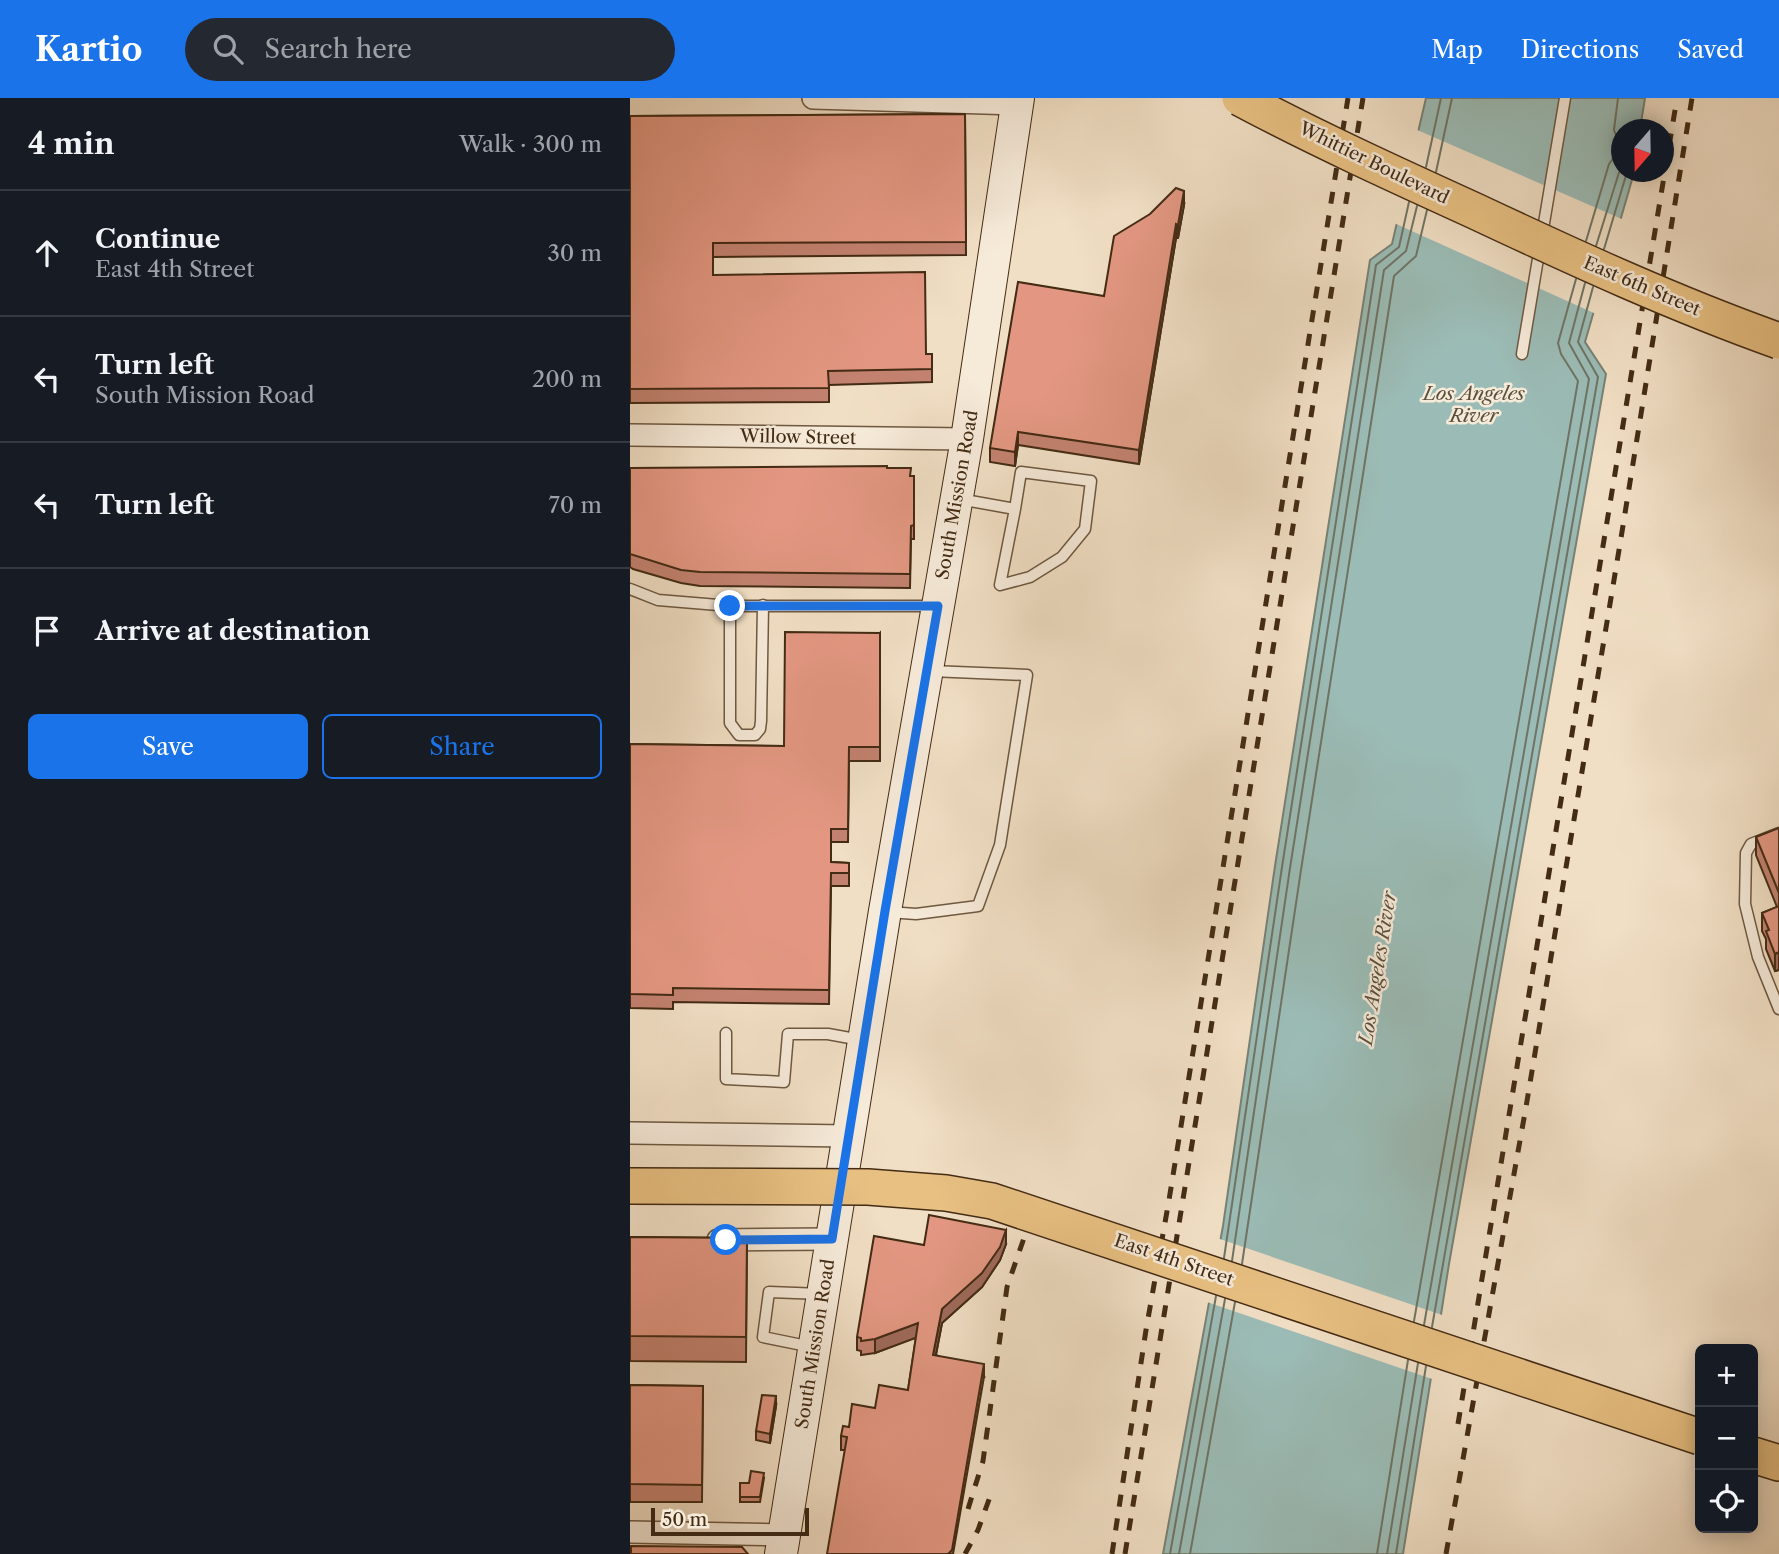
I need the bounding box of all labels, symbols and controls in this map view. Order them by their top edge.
search box [185,18,675,81]
text: Kartio [35,29,143,70]
icon: search [209,30,247,68]
text: Search here [265,33,412,65]
text: Map [1431,35,1483,64]
text: Directions [1521,35,1639,64]
text: Saved [1677,35,1744,64]
street label: Whittier Boulevard [1295,117,1453,209]
north arrow [1611,119,1674,182]
text: 4 min [28,125,114,162]
text: Walk · 300 m [459,130,602,158]
text: Continue [95,223,220,255]
icon: ahead [28,234,66,272]
text: 30 m [547,239,602,267]
street label: East 6th Street [1580,251,1704,321]
text: East 4th Street [95,255,254,283]
text: Turn left [95,349,214,381]
icon: left [28,360,66,398]
text: 200 m [532,365,602,393]
text: South Mission Road [95,381,314,409]
water label: Los Angeles River [1421,382,1525,427]
street label: South Mission Road [931,408,983,581]
street label: Willow Street [739,425,857,449]
icon: left [28,486,66,524]
text: Turn left [95,489,214,521]
text: 70 m [549,491,602,519]
route end [714,590,745,621]
icon: arrive [28,612,66,650]
text: Arrive at destination [95,615,370,647]
button: Save [28,714,308,779]
button: Share [322,714,602,779]
water label: Los Angeles River [1354,888,1401,1049]
route start [710,1224,741,1255]
street label: East 4th Street [1111,1229,1237,1291]
street label: South Mission Road [791,1257,839,1431]
map controls [1695,1344,1758,1533]
button: + [1695,1344,1758,1407]
button: − [1695,1407,1758,1470]
button: locate [1695,1470,1758,1533]
scale bar [651,1505,808,1537]
text: 50 m [662,1508,707,1531]

